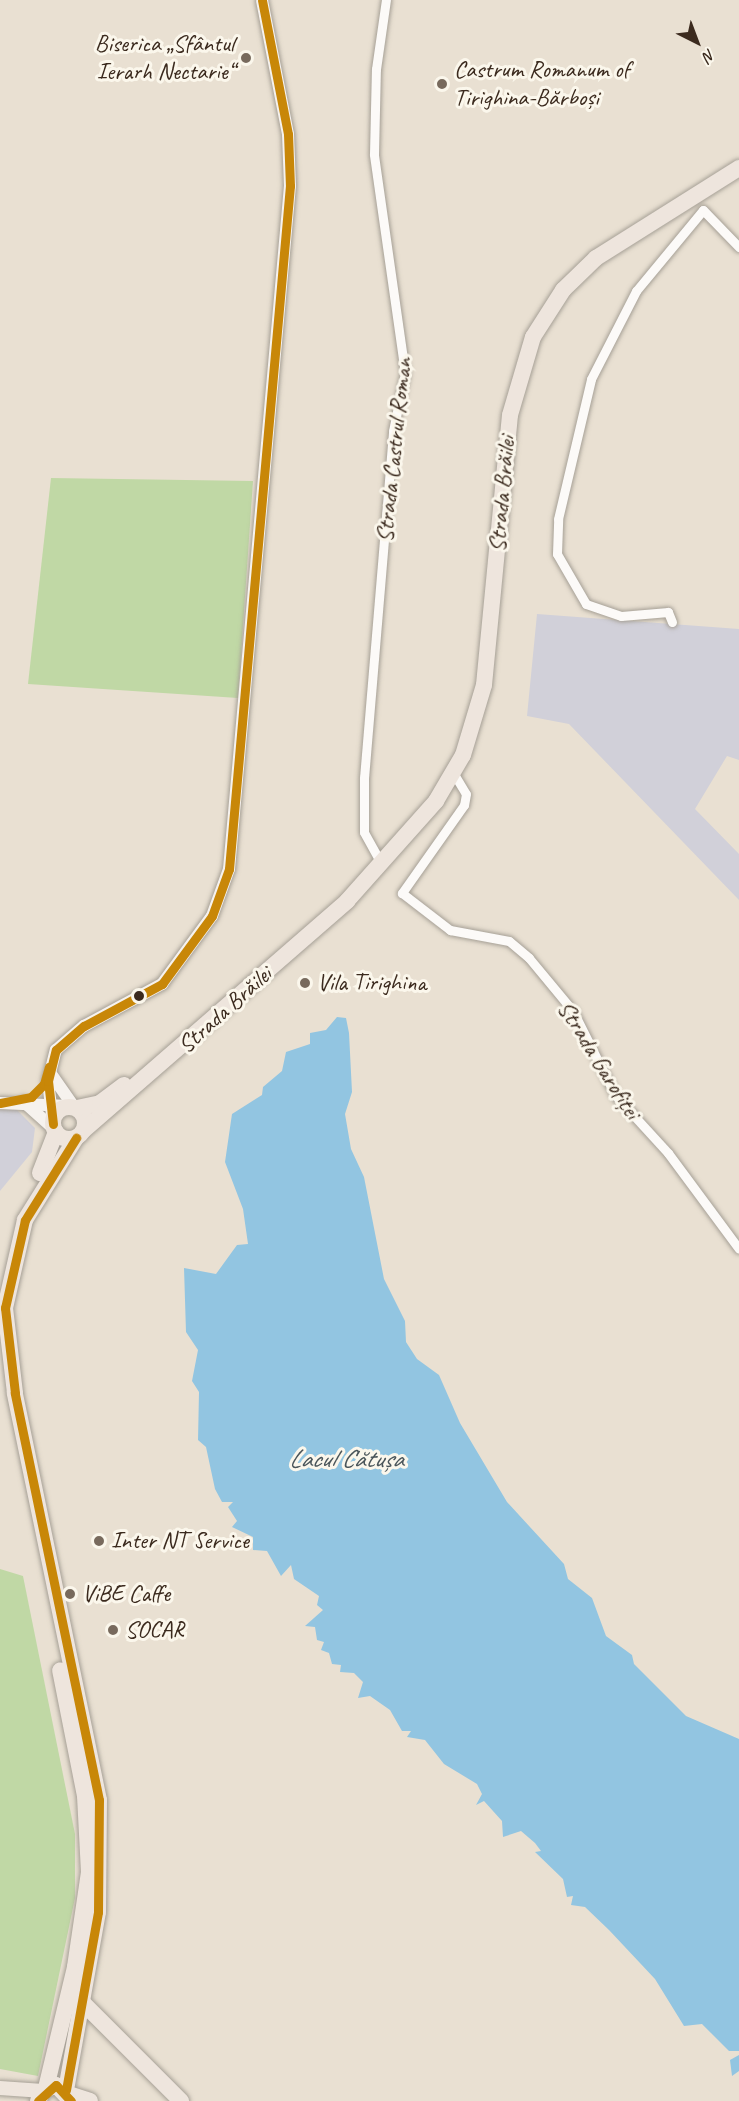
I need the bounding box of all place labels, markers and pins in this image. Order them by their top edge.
place label: Biserica „Sfântul Ierarh Nectarie“ [95,30,234,86]
marker: Biserica „Sfântul Ierarh Nectarie“ [239,51,253,65]
place label: Castrum Romanum of Tirighina-Bărboși [454,56,627,112]
marker: Castrum Romanum of Tirighina-Bărboși [435,77,449,91]
place label: Vila Tirighina [317,969,427,997]
marker: Vila Tirighina [298,976,312,990]
unlabelled marker [133,990,145,1002]
place label: Inter NT Service [111,1527,249,1555]
marker: Inter NT Service [92,1534,106,1548]
place label: ViBE Caffe [82,1580,171,1608]
marker: ViBE Caffe [63,1587,77,1601]
place label: SOCAR [125,1616,184,1644]
marker: SOCAR [106,1623,120,1637]

